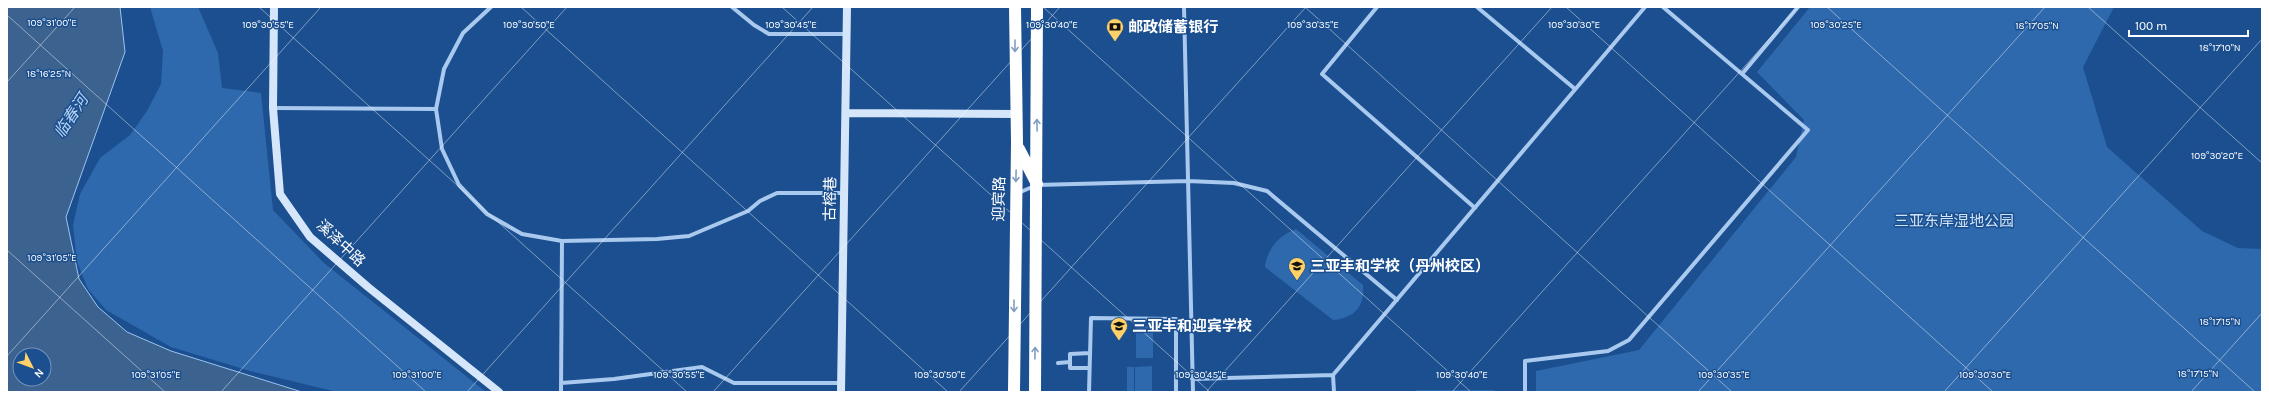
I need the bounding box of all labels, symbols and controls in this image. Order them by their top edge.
scale bar [2129,12,2248,38]
text: 109°31'00"E [27,17,77,29]
bank icon: 邮政储蓄银行 [1105,17,1125,42]
place label: 邮政储蓄银行 [1128,18,1218,36]
text: 109°30'55"E [242,19,294,31]
text: 109°30'50"E [503,19,555,31]
text: 109°30'45"E [765,19,817,31]
text: 109°30'40"E [1026,19,1078,31]
text: 109°30'35"E [1287,19,1339,31]
text: 109°30'30"E [1548,19,1600,31]
text: 109°30'25"E [1810,19,1862,31]
text: 100 m [2135,19,2167,33]
text: 18°17'05"N [2015,20,2059,32]
one-way arrow [1011,39,1019,52]
text: 18°17'10"N [2199,42,2241,54]
text: 18°16'25"N [27,68,71,80]
water label: 临春河 [50,88,94,141]
one-way arrow [1033,119,1040,132]
text: 109°30'20"E [2191,150,2243,162]
one-way arrow [1012,169,1020,182]
street label: 古榕巷 [821,176,839,222]
street label: 迎宾路 [990,176,1008,222]
park label: 三亚东岸湿地公园 [1894,212,2014,230]
street label: 溪泽中路 [313,216,369,270]
text: 109°31'05"E [27,252,77,264]
school or university icon: 三亚丰和学校（丹州校区） [1287,256,1307,281]
place label: 三亚丰和学校（丹州校区） [1310,257,1490,275]
one-way arrow [1010,299,1018,312]
school or university icon: 三亚丰和迎宾学校 [1109,316,1129,341]
text: 18°17'15"N [2199,316,2241,328]
place label: 三亚丰和迎宾学校 [1132,317,1252,335]
north arrow [12,347,52,387]
one-way arrow [1031,347,1039,360]
text: N [32,366,47,381]
text: 18°17'15"N [2177,368,2219,380]
text: 109°31'05"E [131,369,181,381]
text: 109°31'00"E [392,369,442,381]
text: 109°30'55"E [653,369,705,381]
text: 109°30'50"E [914,369,966,381]
text: 109°30'45"E [1175,369,1227,381]
text: 109°30'40"E [1436,369,1488,381]
text: 109°30'35"E [1698,369,1750,381]
text: 109°30'30"E [1959,369,2011,381]

